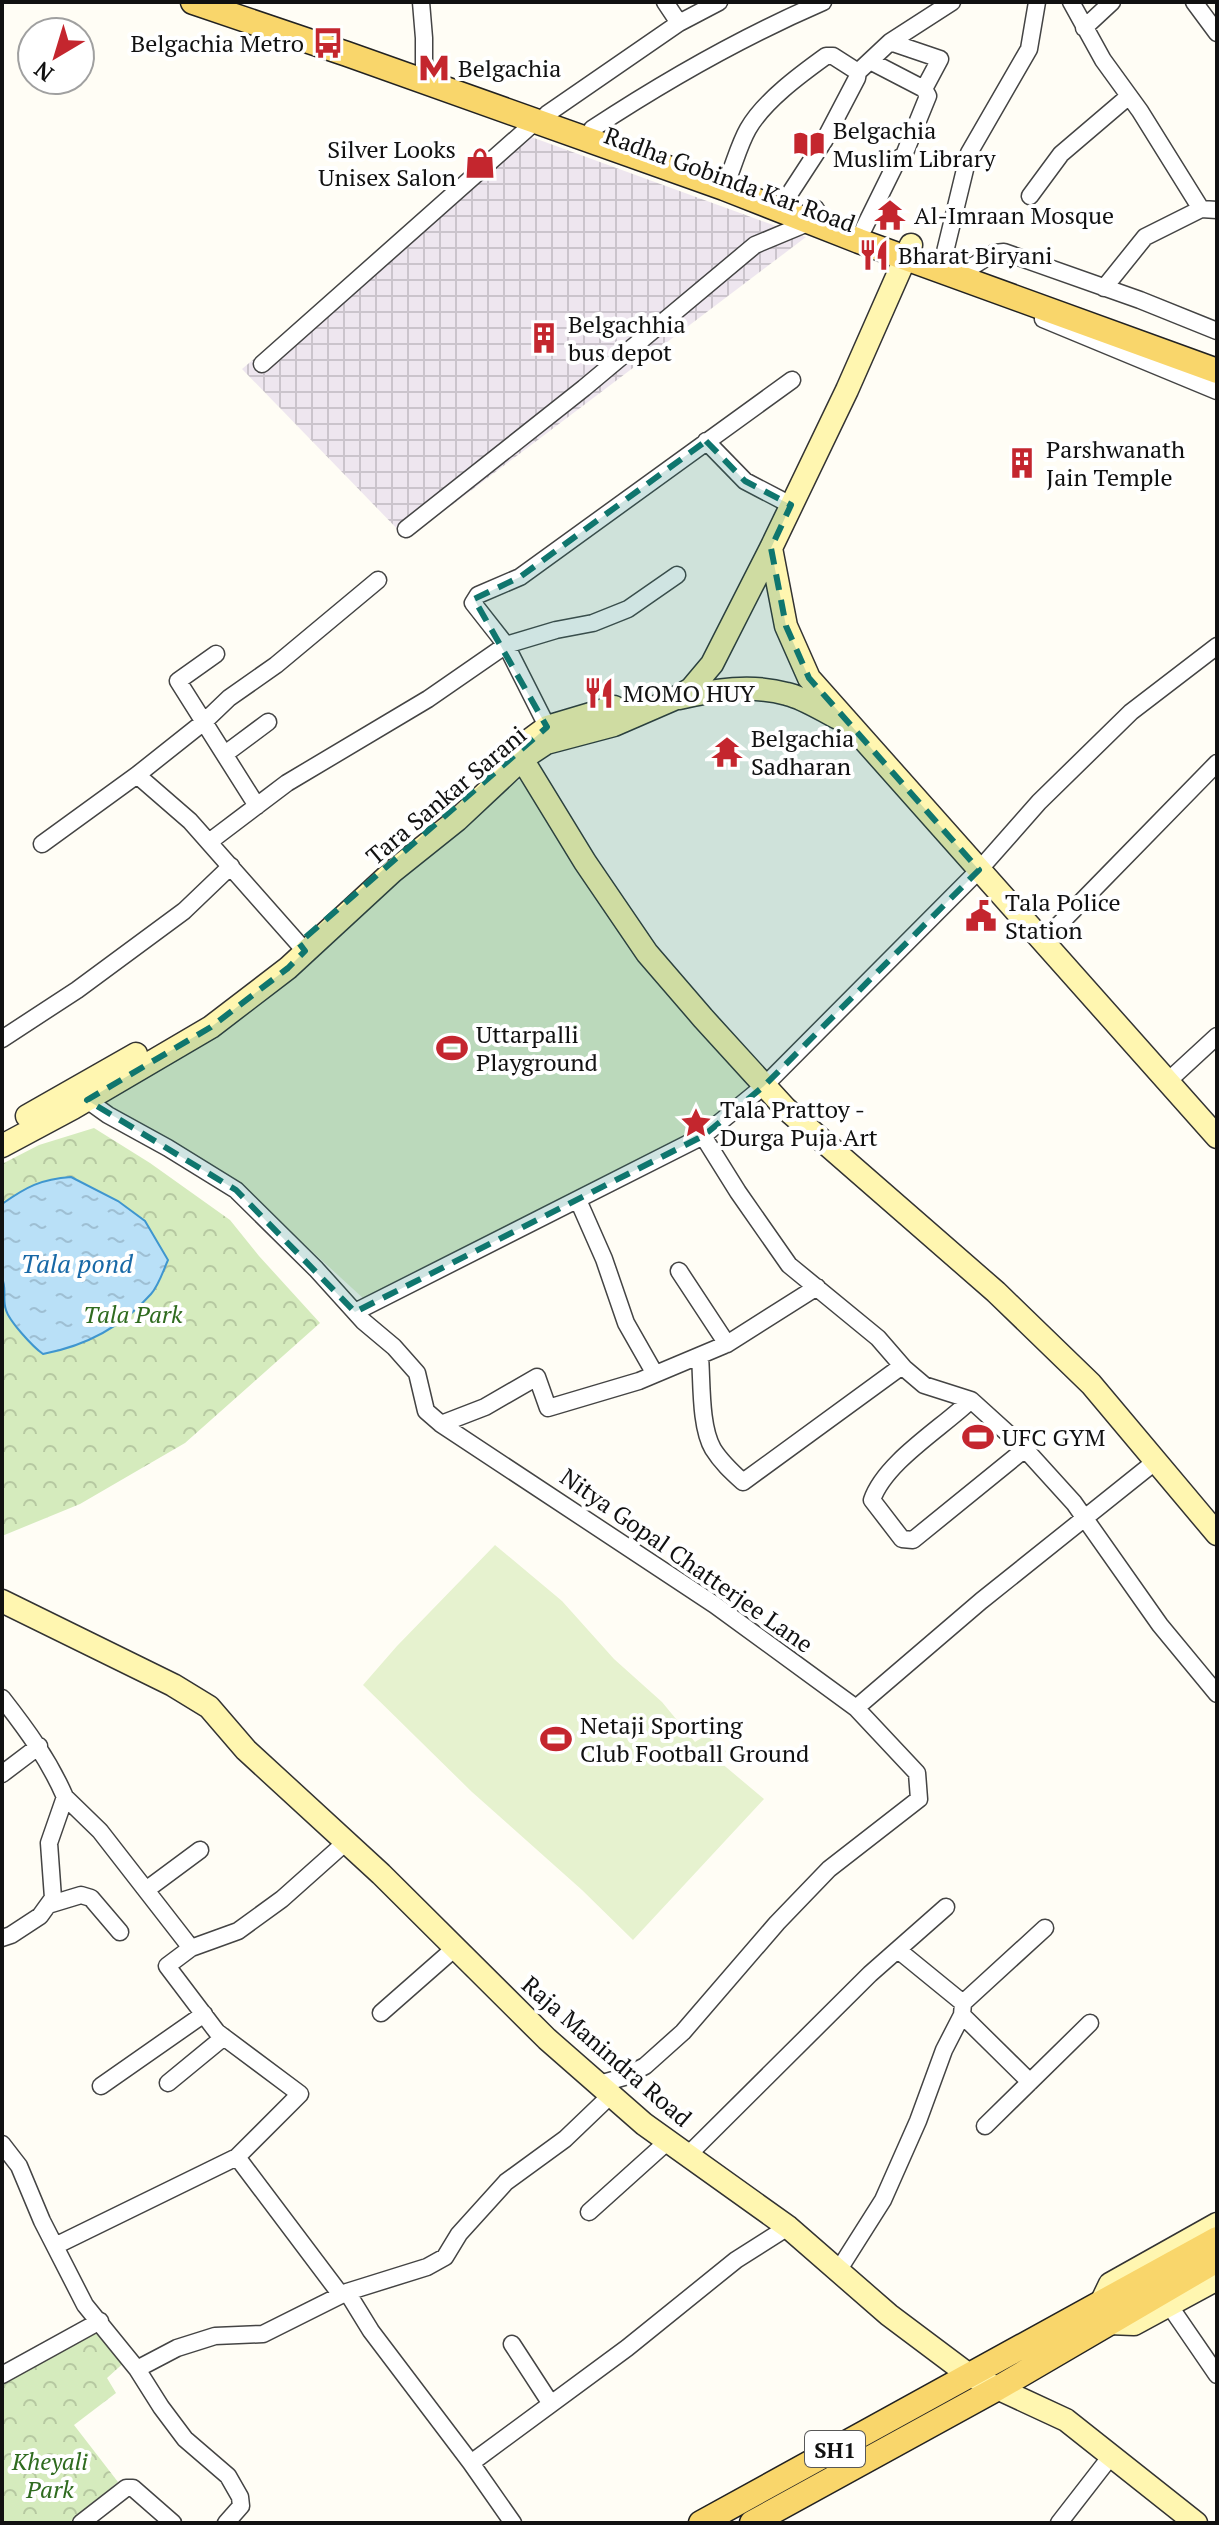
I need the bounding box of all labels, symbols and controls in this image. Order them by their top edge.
north arrow [16,16,96,96]
bus stop icon: Belgachia Metro [311,26,345,60]
place label: Belgachia Metro [130,27,304,59]
metro station icon: Belgachia [417,51,451,85]
place label: Belgachia [458,52,561,84]
text: N [28,55,59,89]
place label: Belgachia Muslim Library [833,114,996,174]
street label: Radha Gobinda Kar Road [600,119,860,239]
library icon: Belgachia Muslim Library [792,127,826,161]
place label: Silver Looks Unisex Salon [318,133,456,193]
shop icon: Silver Looks Unisex Salon [463,146,497,180]
temple icon: Al-Imraan Mosque [873,198,907,232]
place label: Al-Imraan Mosque [914,199,1114,231]
restaurant icon: Bharat Biryani [857,238,891,272]
place label: Bharat Biryani [898,239,1052,271]
place label: Belgachhia bus depot [568,308,686,368]
building icon: Belgachhia bus depot [527,321,561,355]
place label: Parshwanath Jain Temple [1046,433,1185,493]
building icon: Parshwanath Jain Temple [1005,446,1039,480]
restaurant icon: MOMO HUY [582,676,616,710]
place label: MOMO HUY [623,677,756,709]
street label: Tara Sankar Sarani [359,718,533,872]
place label: Belgachia Sadharan [751,722,854,782]
temple icon: Belgachia Sadharan [710,735,744,769]
place label: Tala Police Station [1005,886,1121,946]
public building icon: Tala Police Station [964,899,998,933]
place label: Uttarpalli Playground [476,1018,598,1078]
sports icon: Uttarpalli Playground [435,1031,469,1065]
place label: Tala Prattoy - Durga Puja Art [720,1093,878,1153]
place icon: Tala Prattoy - Durga Puja Art [679,1106,713,1140]
water label: Tala pond [21,1246,134,1280]
park label: Tala Park [83,1298,183,1330]
sports icon: UFC GYM [961,1420,995,1454]
place label: UFC GYM [1002,1421,1105,1453]
street label: Nitya Gopal Chatterjee Lane [554,1460,820,1660]
place label: Netaji Sporting Club Football Ground [580,1709,809,1769]
sports icon: Netaji Sporting Club Football Ground [539,1722,573,1756]
street label: Raja Manindra Road [515,1968,699,2134]
road number: SH1 [805,2431,865,2467]
park label: Kheyali Park [11,2445,88,2505]

